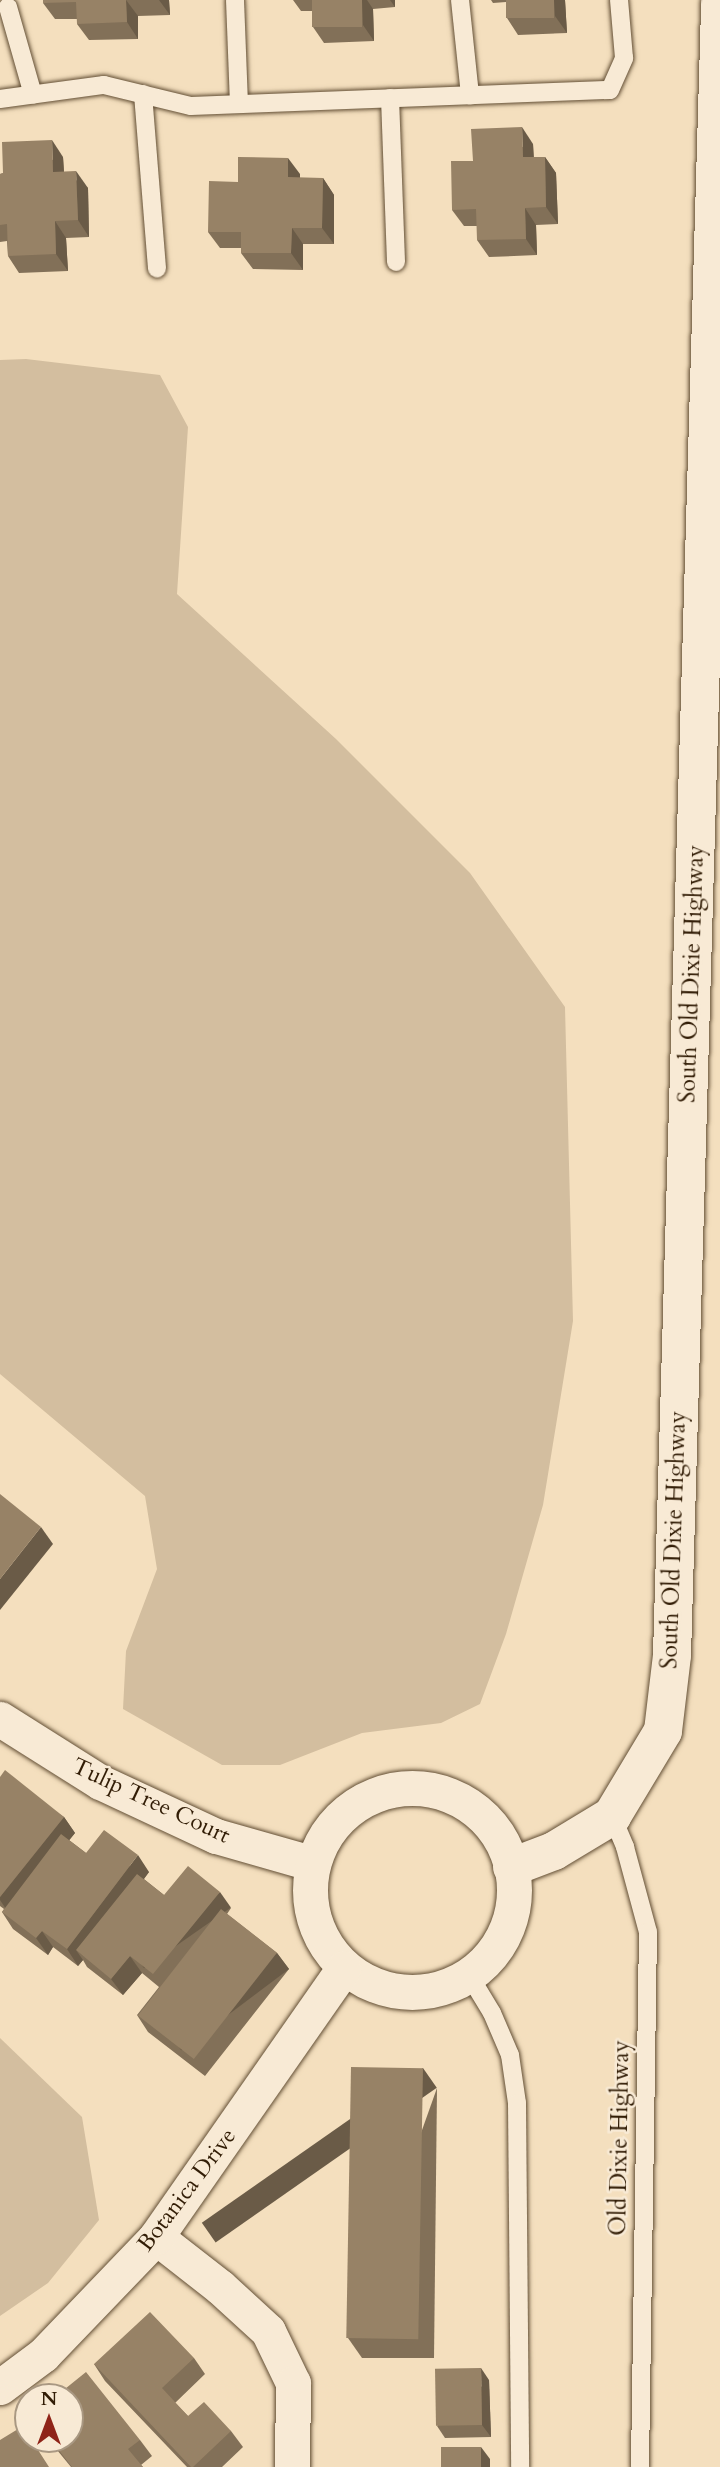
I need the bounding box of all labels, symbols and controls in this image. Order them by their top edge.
street label: South Old Dixie Highway [674,844,710,1104]
street label: South Old Dixie Highway [656,1410,692,1670]
street label: Tulip Tree Court [68,1752,234,1850]
street label: Old Dixie Highway [604,2040,636,2236]
street label: Botanica Drive [132,2123,242,2257]
north arrow [14,2383,84,2453]
text: N [41,2386,57,2412]

